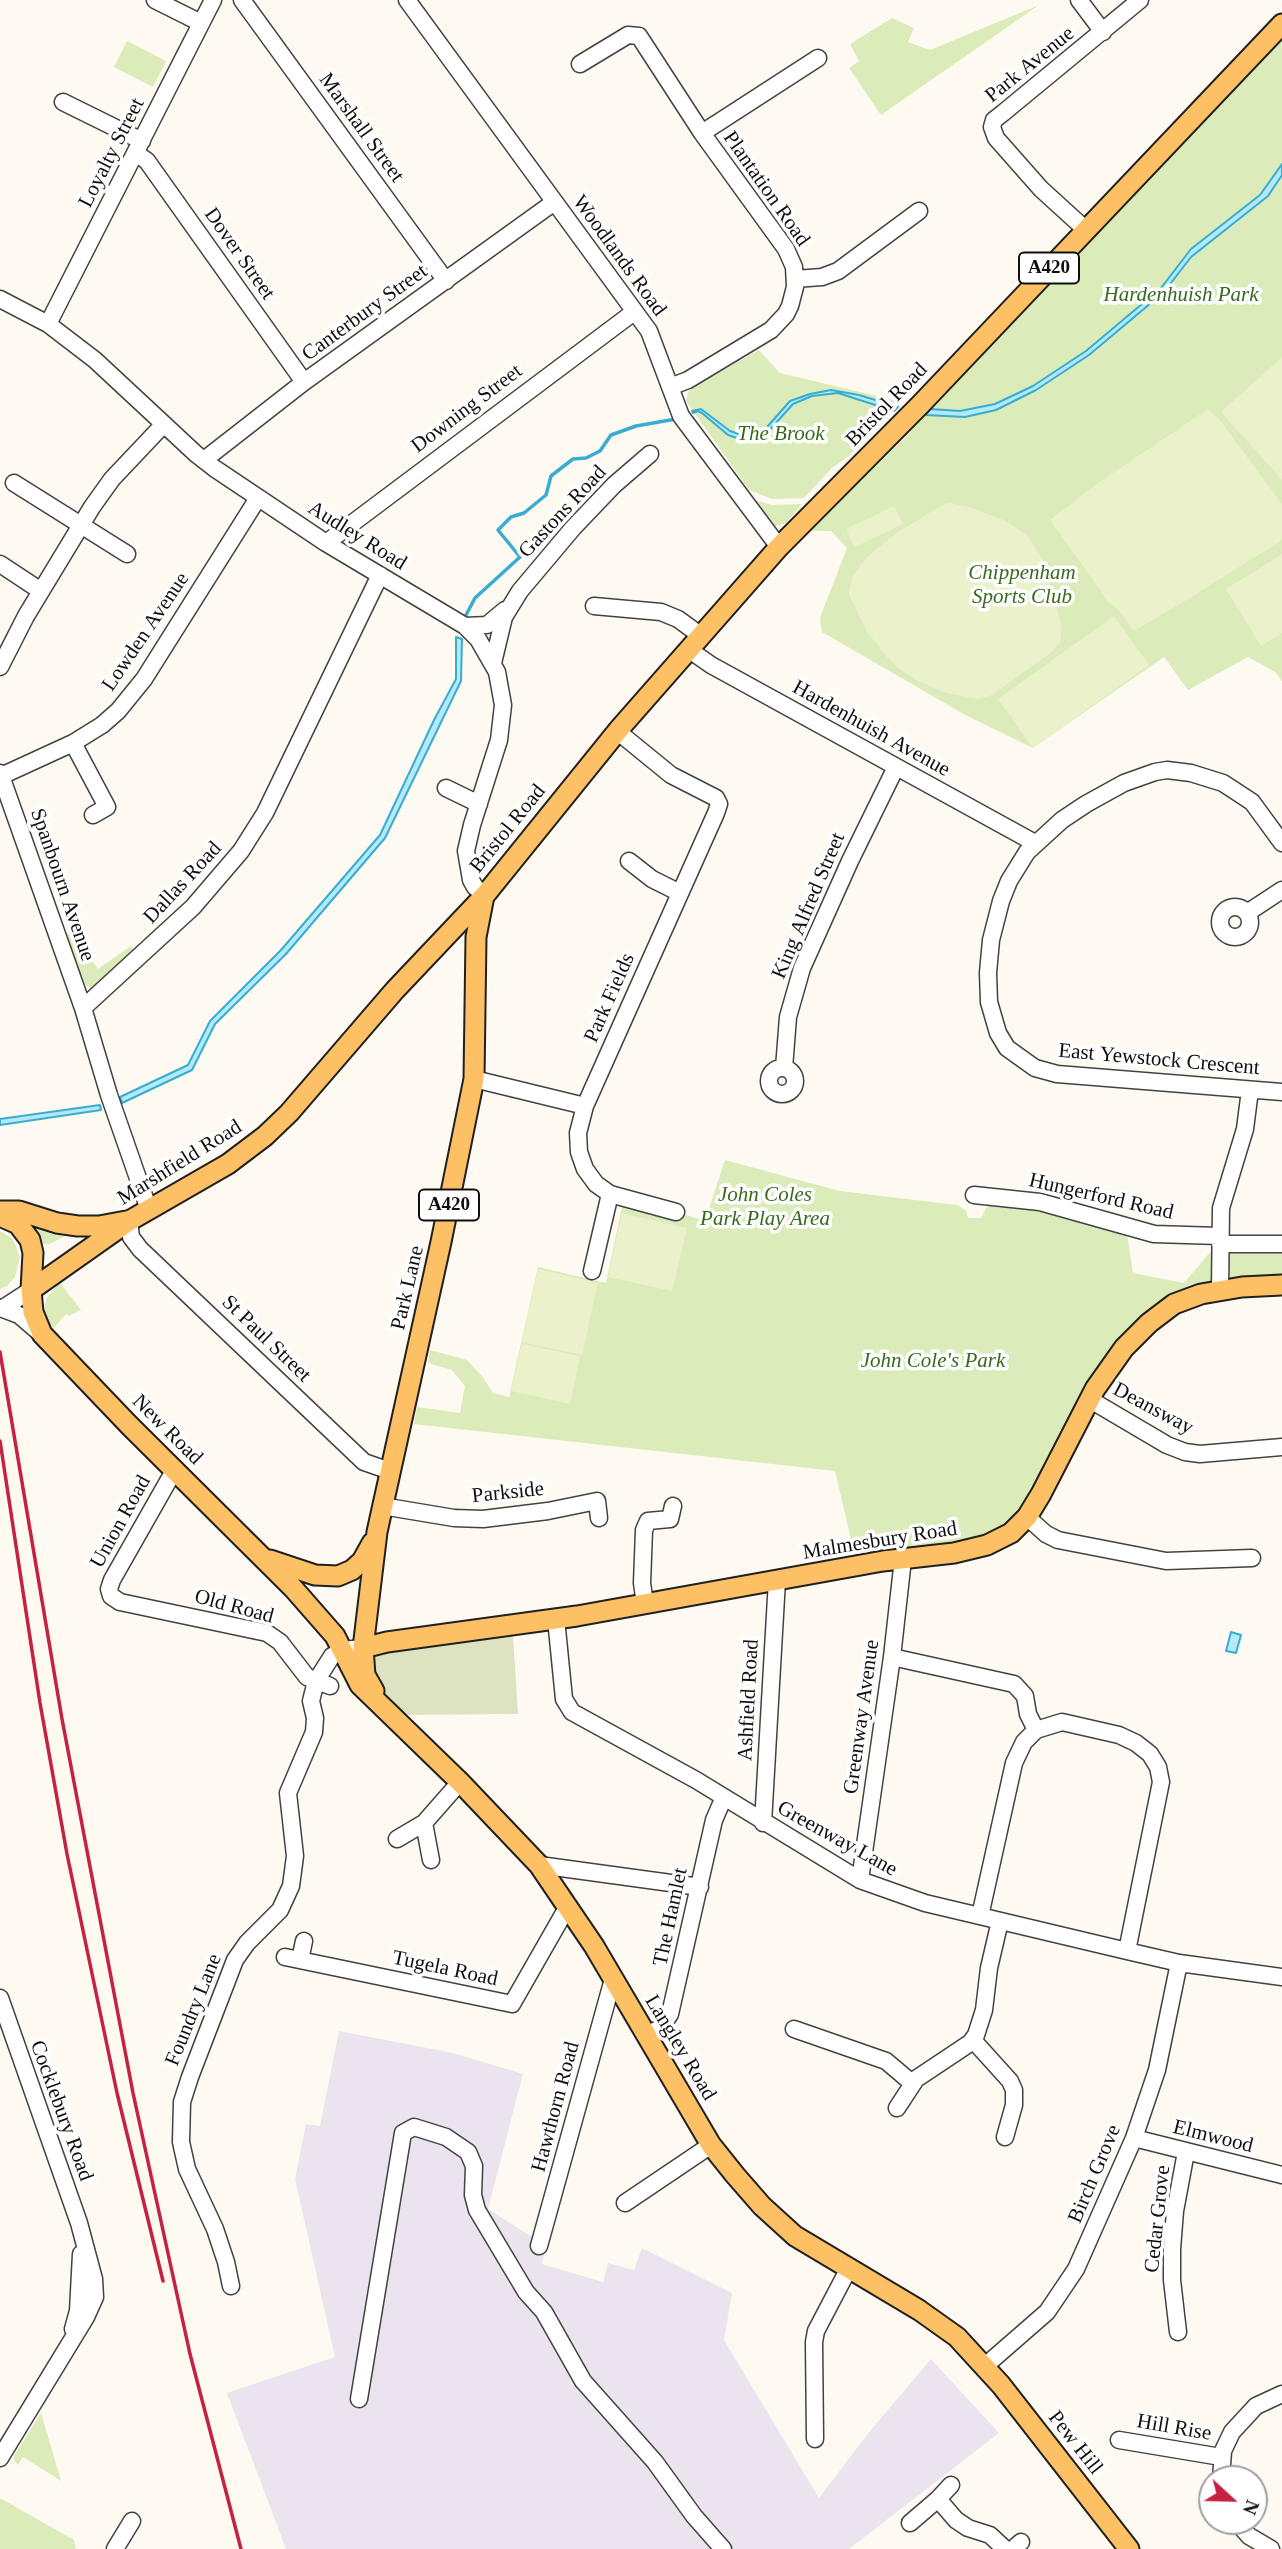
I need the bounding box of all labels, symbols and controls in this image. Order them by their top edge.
street label: Park Avenue [980,21,1080,109]
street label: Marshall Street [313,68,409,188]
street label: Loyalty Street [74,94,150,212]
street label: Plantation Road [717,127,815,251]
street label: Woodlands Road [567,191,671,321]
street label: Dover Street [198,203,280,305]
road number: A420 [1019,252,1079,284]
street label: Canterbury Street [297,259,433,367]
park label: Hardenhuish Park [1104,282,1258,308]
street label: Bristol Road [841,358,933,452]
street label: Downing Street [407,359,527,459]
park label: The Brook [737,421,825,447]
street label: Gastons Road [514,461,612,563]
street label: Audley Road [303,496,411,576]
park label: Chippenham Sports Club [968,560,1076,610]
street label: Lowden Avenue [97,568,195,696]
street label: Hardenhuish Avenue [788,675,954,783]
street label: Bristol Road [465,780,551,878]
street label: Spanbourn Avenue [24,805,100,965]
street label: King Alfred Street [767,829,851,983]
street label: Dallas Road [139,837,227,929]
street label: Park Fields [579,949,641,1047]
street label: East Yewstock Crescent [1057,1039,1261,1081]
street label: Marshfield Road [113,1115,247,1211]
street label: Hungerford Road [1026,1168,1176,1226]
park label: John Coles Park Play Area [700,1182,830,1232]
road number: A420 [419,1190,479,1220]
street label: Park Lane [386,1243,430,1333]
street label: St Paul Street [216,1290,316,1388]
park label: John Cole's Park [861,1348,1005,1374]
street label: Deansway [1108,1377,1198,1441]
street label: New Road [127,1390,207,1470]
street label: Union Road [85,1471,157,1573]
street label: Parkside [471,1477,545,1509]
street label: Malmesbury Road [801,1516,959,1566]
street label: Old Road [192,1584,276,1630]
street label: Ashfield Road [733,1638,765,1762]
street label: Greenway Avenue [839,1638,885,1796]
street label: Greenway Lane [773,1796,901,1882]
street label: The Hamlet [648,1866,694,1968]
street label: Tugela Road [390,1946,500,1992]
street label: Foundry Lane [160,1950,228,2070]
street label: Langley Road [639,1991,721,2105]
street label: Cocklebury Road [24,2037,98,2185]
street label: Hawthorn Road [527,2039,585,2175]
street label: Elmwood [1170,2115,1256,2159]
street label: Birch Grove [1063,2121,1127,2227]
street label: Cedar Grove [1140,2164,1176,2274]
street label: Pew Hill [1042,2406,1108,2480]
street label: Hill Rise [1135,2409,1213,2447]
north arrow [1198,2465,1268,2535]
text: N [1239,2497,1263,2518]

